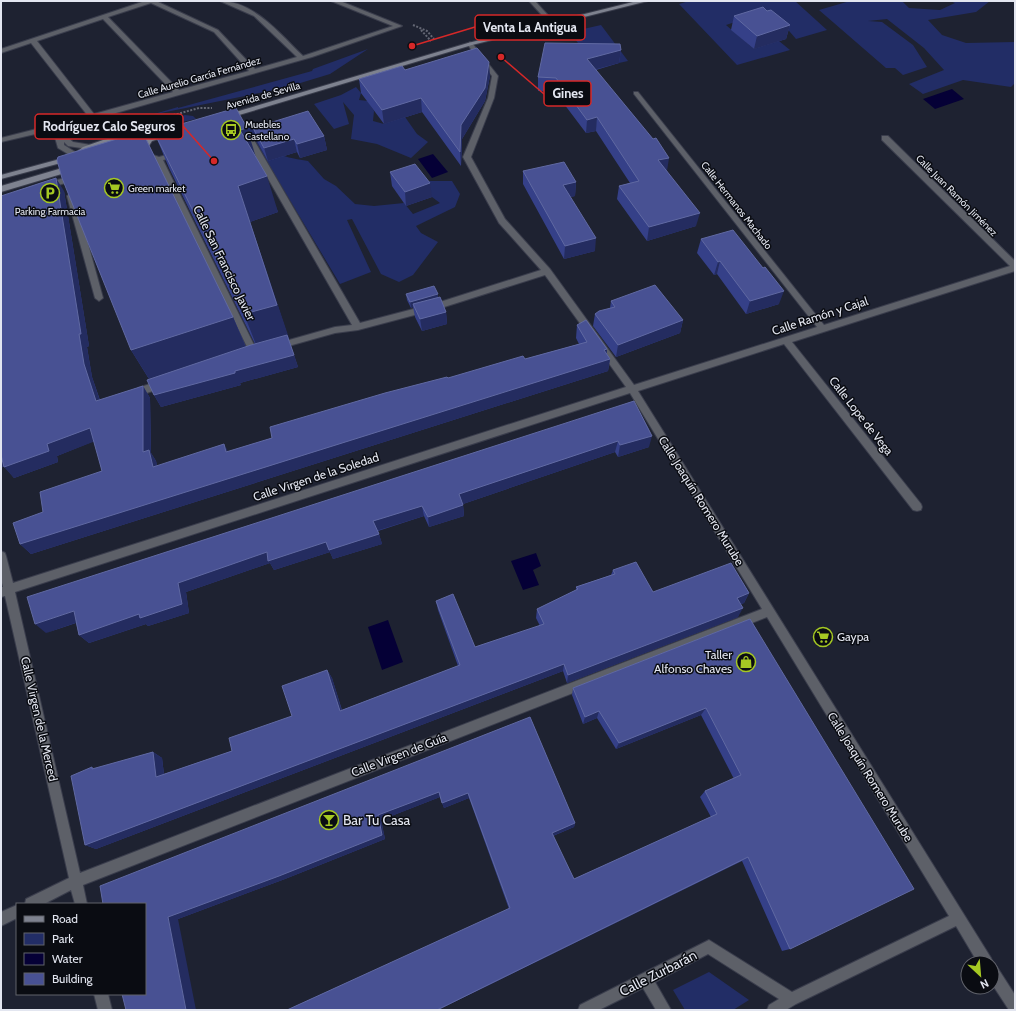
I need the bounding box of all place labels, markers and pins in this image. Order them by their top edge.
callout: Venta La Antigua [475,15,585,40]
callout: Gines [544,81,591,106]
callout: Rodríguez Calo Seguros [35,114,183,139]
place label: Muebles Castellano [245,118,290,143]
bus stop icon: Muebles Castellano [220,119,242,141]
supermarket icon: Green market [103,177,125,199]
parking icon: Parking Farmacia [39,182,61,204]
place label: Green market [128,182,186,195]
place label: Parking Farmacia [15,205,85,218]
supermarket icon: Gaypa [812,626,834,648]
place label: Gaypa [837,629,869,644]
place label: Taller Alfonso Chaves [654,647,732,676]
shop icon: Taller Alfonso Chaves [735,651,757,673]
bar icon: Bar Tu Casa [318,809,340,831]
place label: Bar Tu Casa [343,811,411,829]

